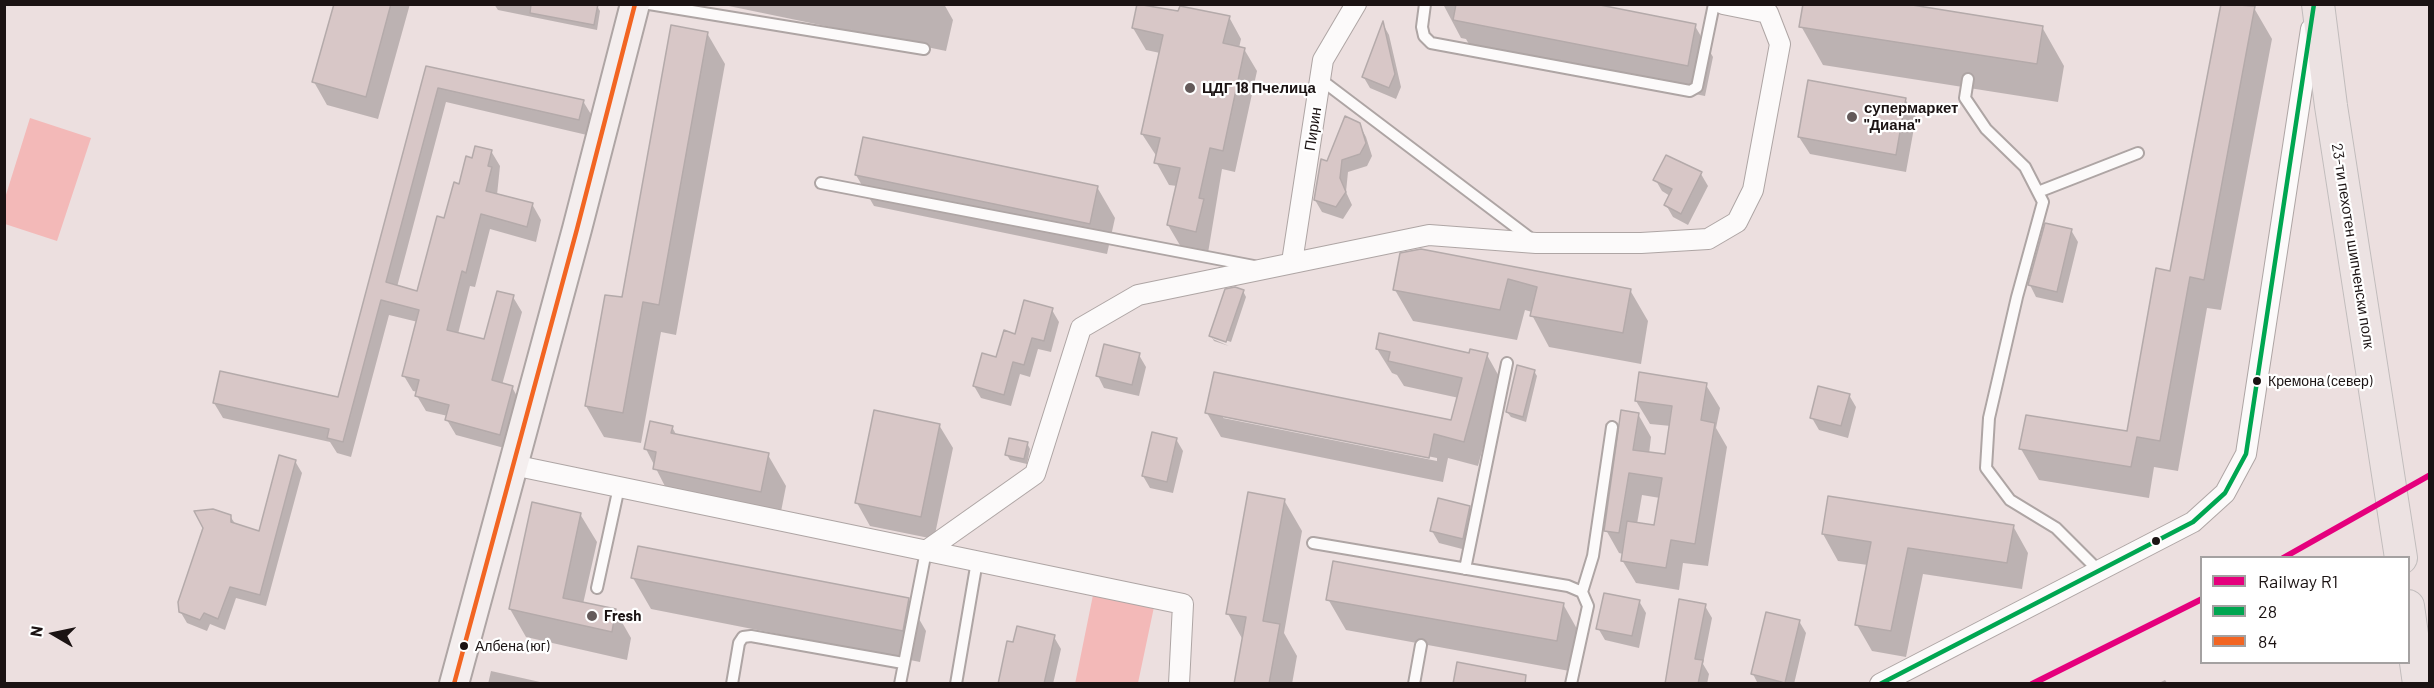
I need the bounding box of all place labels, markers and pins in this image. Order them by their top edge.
place label: ЦДГ 18 Пчелица [1202,79,1316,97]
marker: ЦДГ 18 Пчелица [1183,81,1197,95]
place label: супермаркет "Диана" [1864,99,1958,134]
marker: супермаркет "Диана" [1845,110,1859,124]
place label: Кремона (север) [2268,373,2372,389]
marker: Кремона (север) [2251,375,2263,387]
unlabelled marker [2150,535,2162,547]
place label: Fresh [604,607,641,625]
marker: Fresh [585,609,599,623]
place label: Албена (юг) [475,638,549,654]
marker: Албена (юг) [458,640,470,652]

